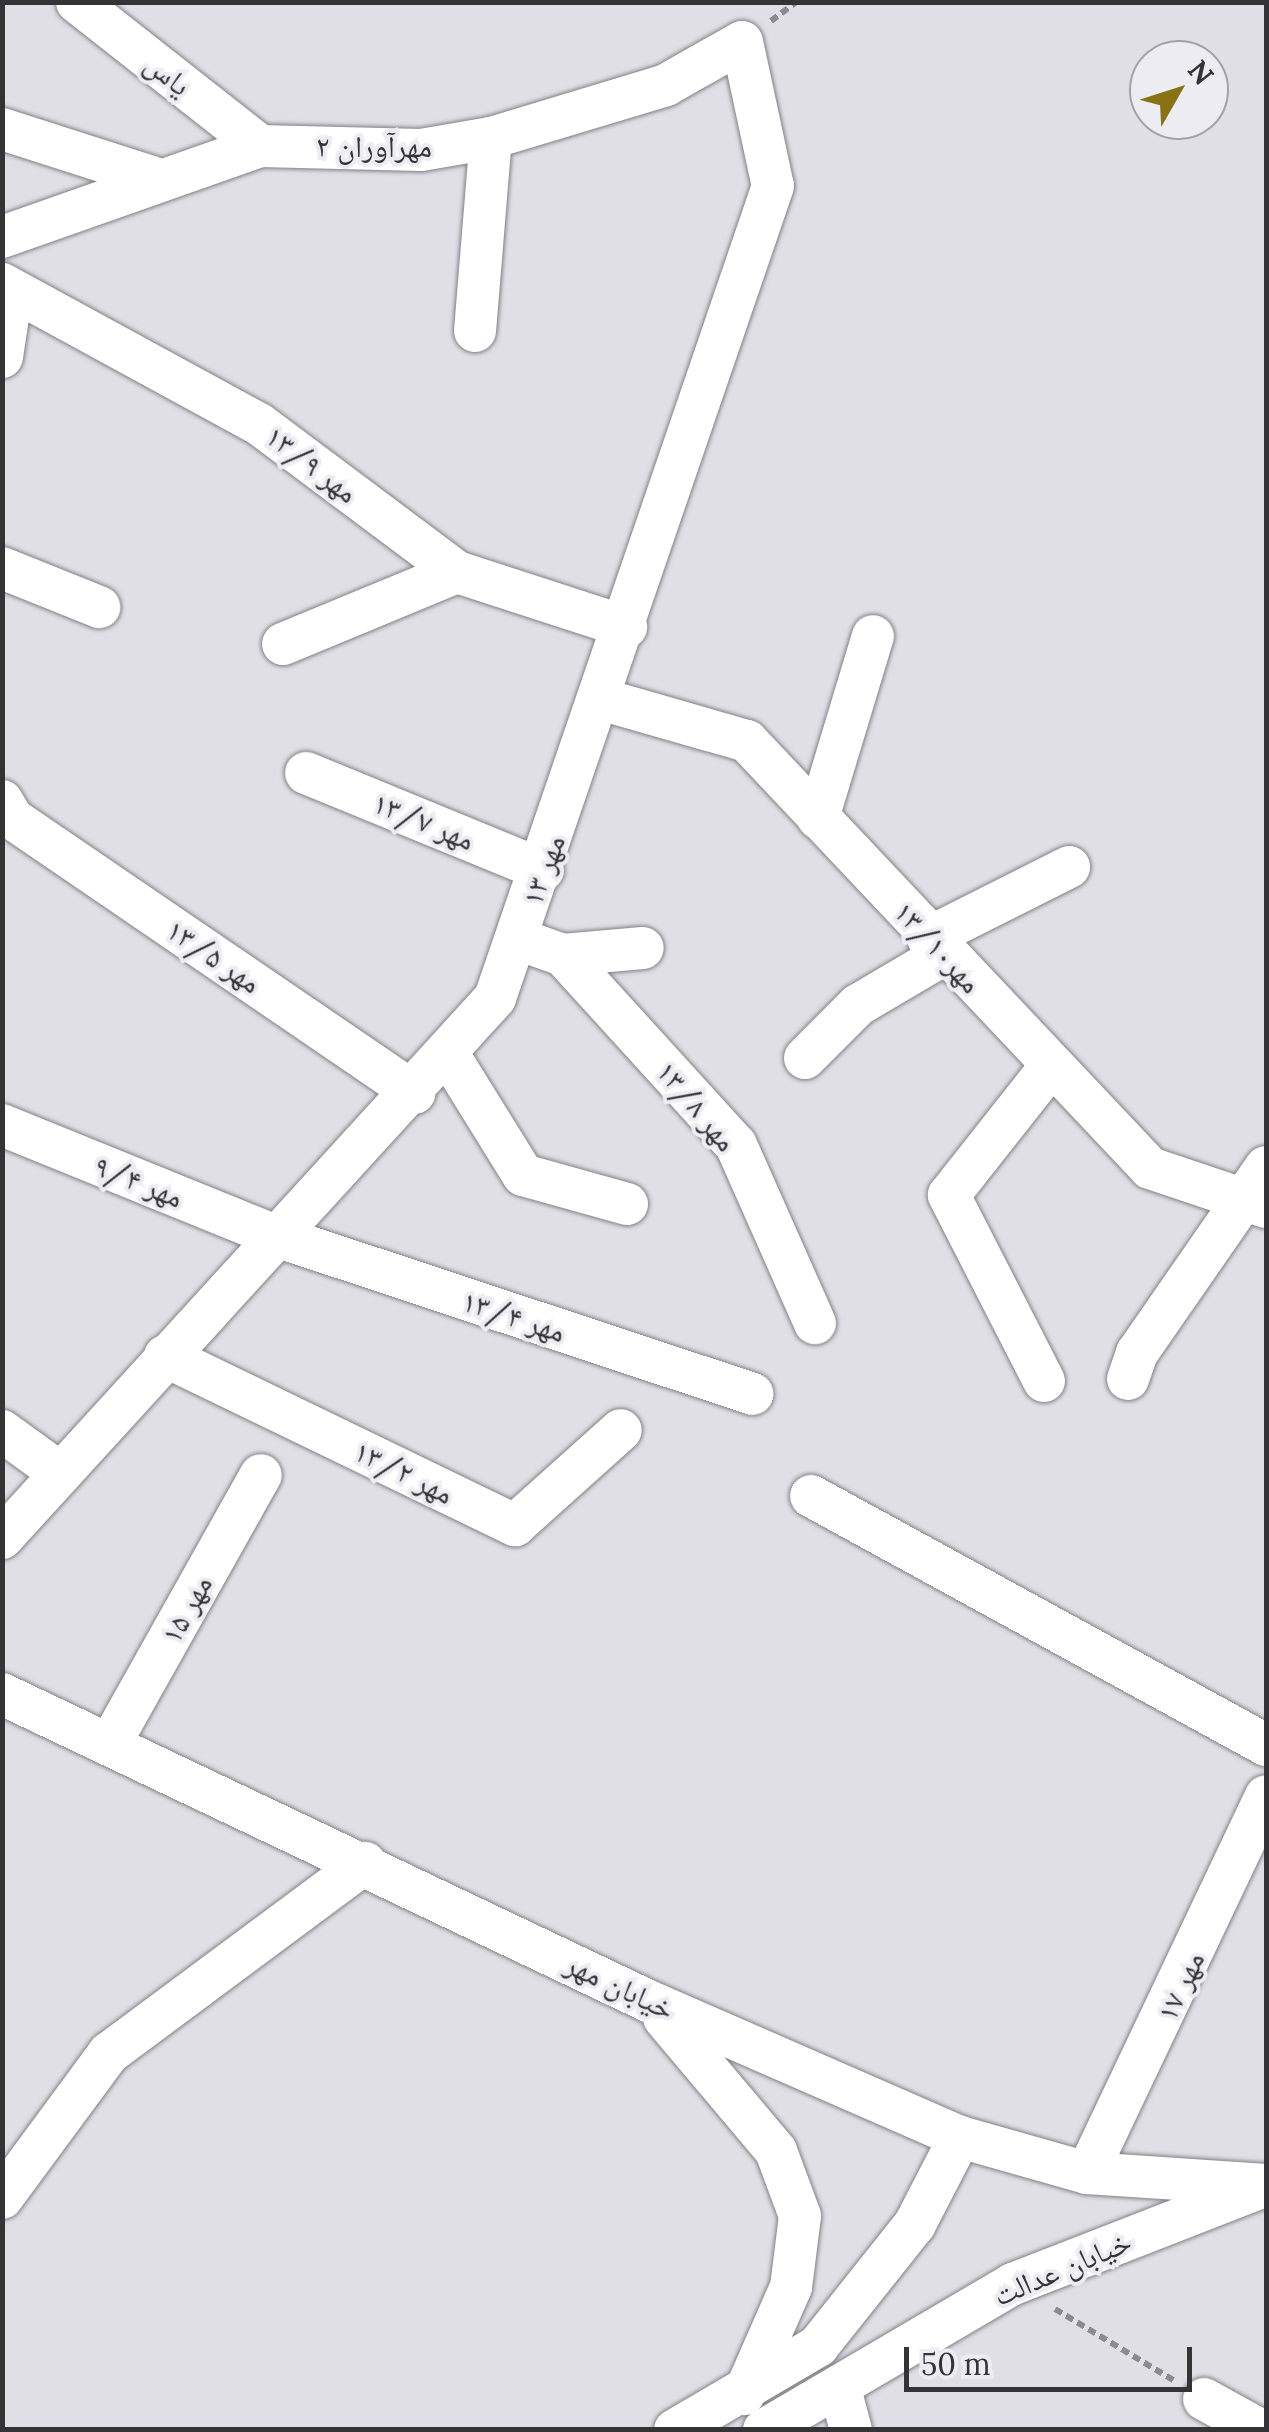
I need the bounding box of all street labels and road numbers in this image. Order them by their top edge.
street label: یاس [138,45,198,103]
street label: مهرآوران ۲ [316,128,432,164]
street label: مهر ۱۳/۹ [259,418,365,510]
street label: مهر ۱۳/۷ [368,784,480,858]
street label: مهر ۱۳ [514,830,572,910]
street label: مهر۱۳/۱۰ [887,894,989,1000]
street label: مهر ۱۳/۵ [160,911,268,1001]
street label: مهر ۱۳/۸ [649,1054,745,1158]
street label: مهر ۹/۴ [89,1147,189,1215]
street label: مهر ۱۳/۴ [458,1282,570,1350]
street label: مهر ۱۳/۲ [348,1433,460,1511]
street label: مهر ۱۵ [153,1569,219,1649]
street label: خیابان مهر [560,1945,680,2027]
street label: مهر ۱۷ [1148,1946,1212,2026]
street label: خیابان عدالت [988,2223,1136,2313]

